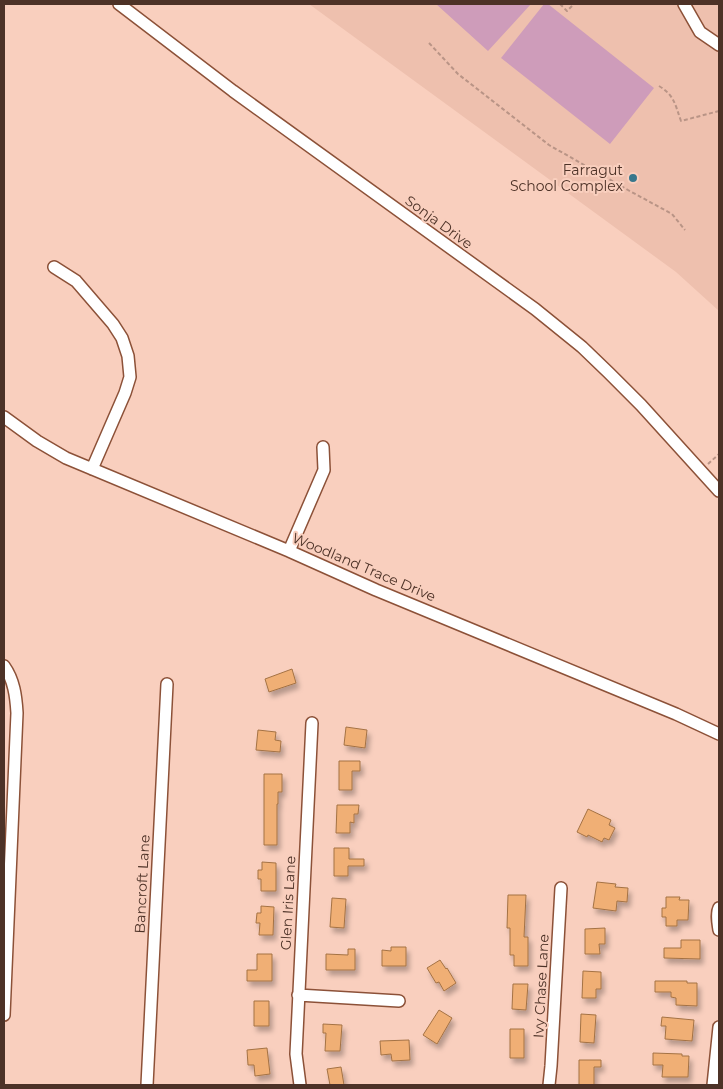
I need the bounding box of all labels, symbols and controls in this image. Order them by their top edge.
place label: Farragut School Complex [510,161,624,195]
marker: Farragut School Complex [627,172,639,184]
street label: Sonja Drive [402,191,476,253]
street label: Woodland Trace Drive [290,529,438,605]
street label: Bancroft Lane [130,834,154,934]
street label: Glen Iris Lane [277,855,299,951]
street label: Ivy Chase Lane [529,934,553,1038]

